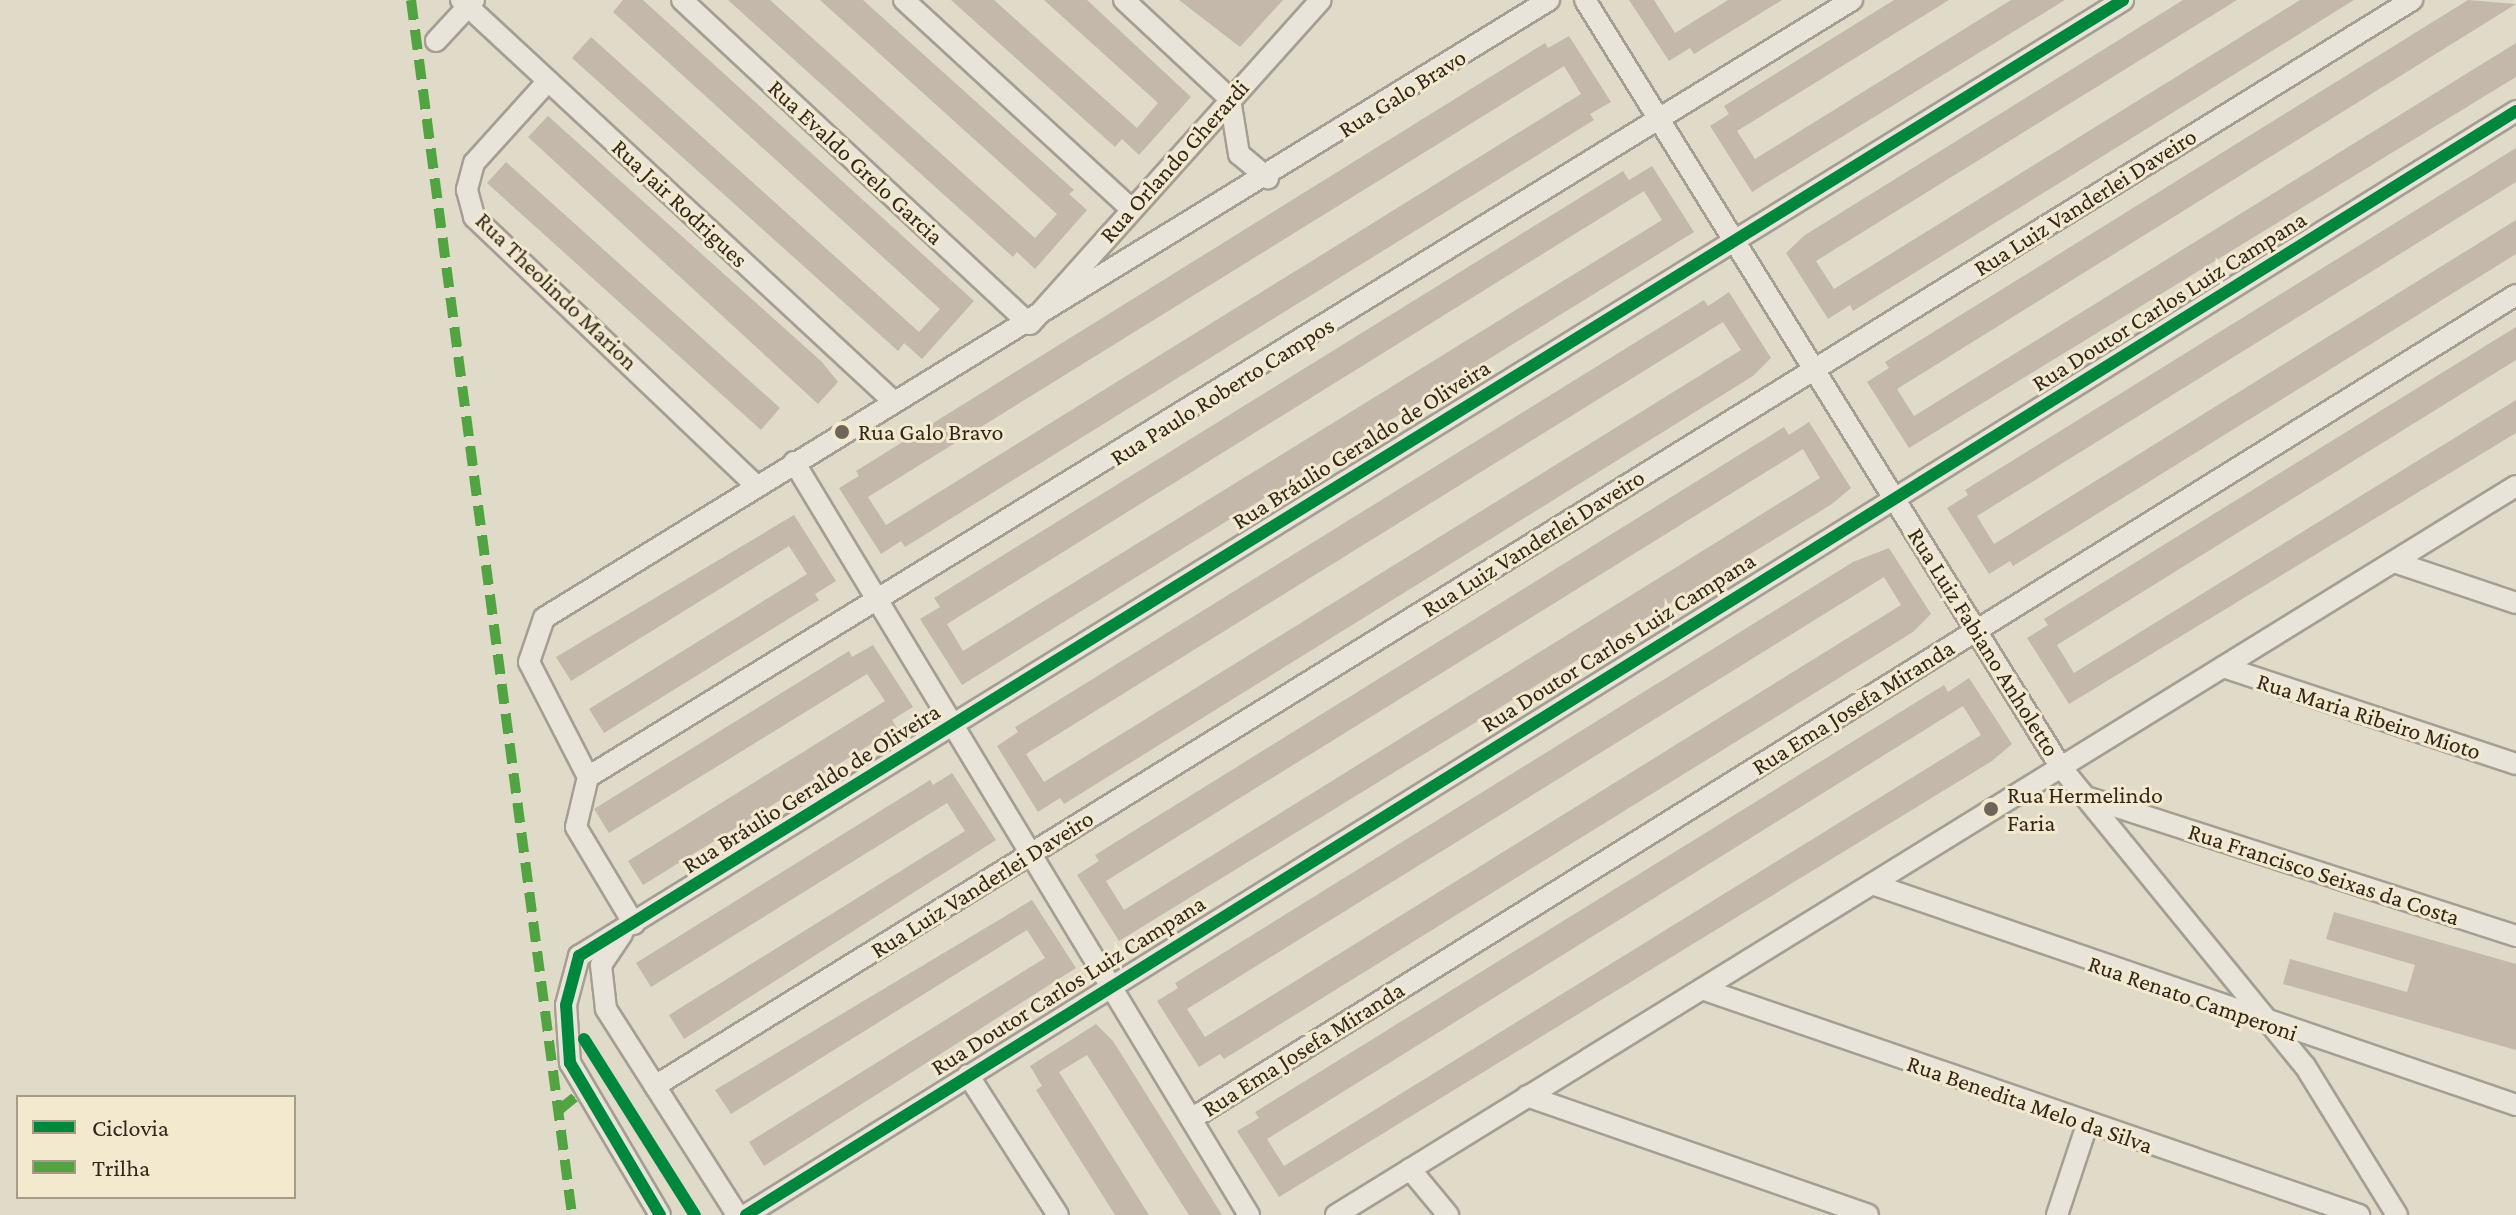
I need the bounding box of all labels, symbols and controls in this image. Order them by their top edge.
street label: Rua Galo Bravo [1333,42,1471,144]
street label: Rua Evaldo Grelo Garcia [762,73,950,251]
street label: Rua Orlando Gherardi [1093,73,1255,249]
street label: Rua Luiz Vanderlei Daveiro [1968,122,2202,282]
street label: Rua Jair Rodrigues [606,133,754,273]
street label: Rua Doutor Carlos Luiz Campana [2027,205,2311,397]
street label: Rua Theolindo Marion [470,206,644,376]
street label: Rua Paulo Roberto Campos [1105,310,1339,472]
street label: Rua Bráulio Geraldo de Oliveira [1227,353,1495,535]
place label: Rua Galo Bravo [858,418,1003,446]
marker: Rua Galo Bravo [833,423,851,441]
street label: Rua Luiz Vanderlei Daveiro [1416,463,1650,623]
street label: Rua Luiz Fabiano Anholetto [1902,522,2066,762]
street label: Rua Doutor Carlos Luiz Campana [1476,546,1760,738]
street label: Rua Ema Josefa Miranda [1747,633,1959,781]
street label: Rua Maria Ribeiro Mioto [2253,666,2485,766]
street label: Rua Bráulio Geraldo de Oliveira [677,697,945,879]
place label: Rua Hermelindo Faria [2007,781,2163,837]
marker: Rua Hermelindo Faria [1982,800,2000,818]
street label: Rua Luiz Vanderlei Daveiro [865,804,1099,964]
street label: Rua Francisco Seixas da Costa [2185,816,2463,932]
street label: Rua Doutor Carlos Luiz Campana [926,889,1210,1081]
street label: Rua Renato Camperoni [2084,949,2302,1047]
street label: Rua Ema Josefa Miranda [1197,975,1409,1123]
street label: Rua Benedita Melo da Silva [1903,1048,2157,1160]
legend [16,1095,296,1199]
text: Ciclovia [92,1114,169,1141]
text: Trilha [92,1154,150,1181]

